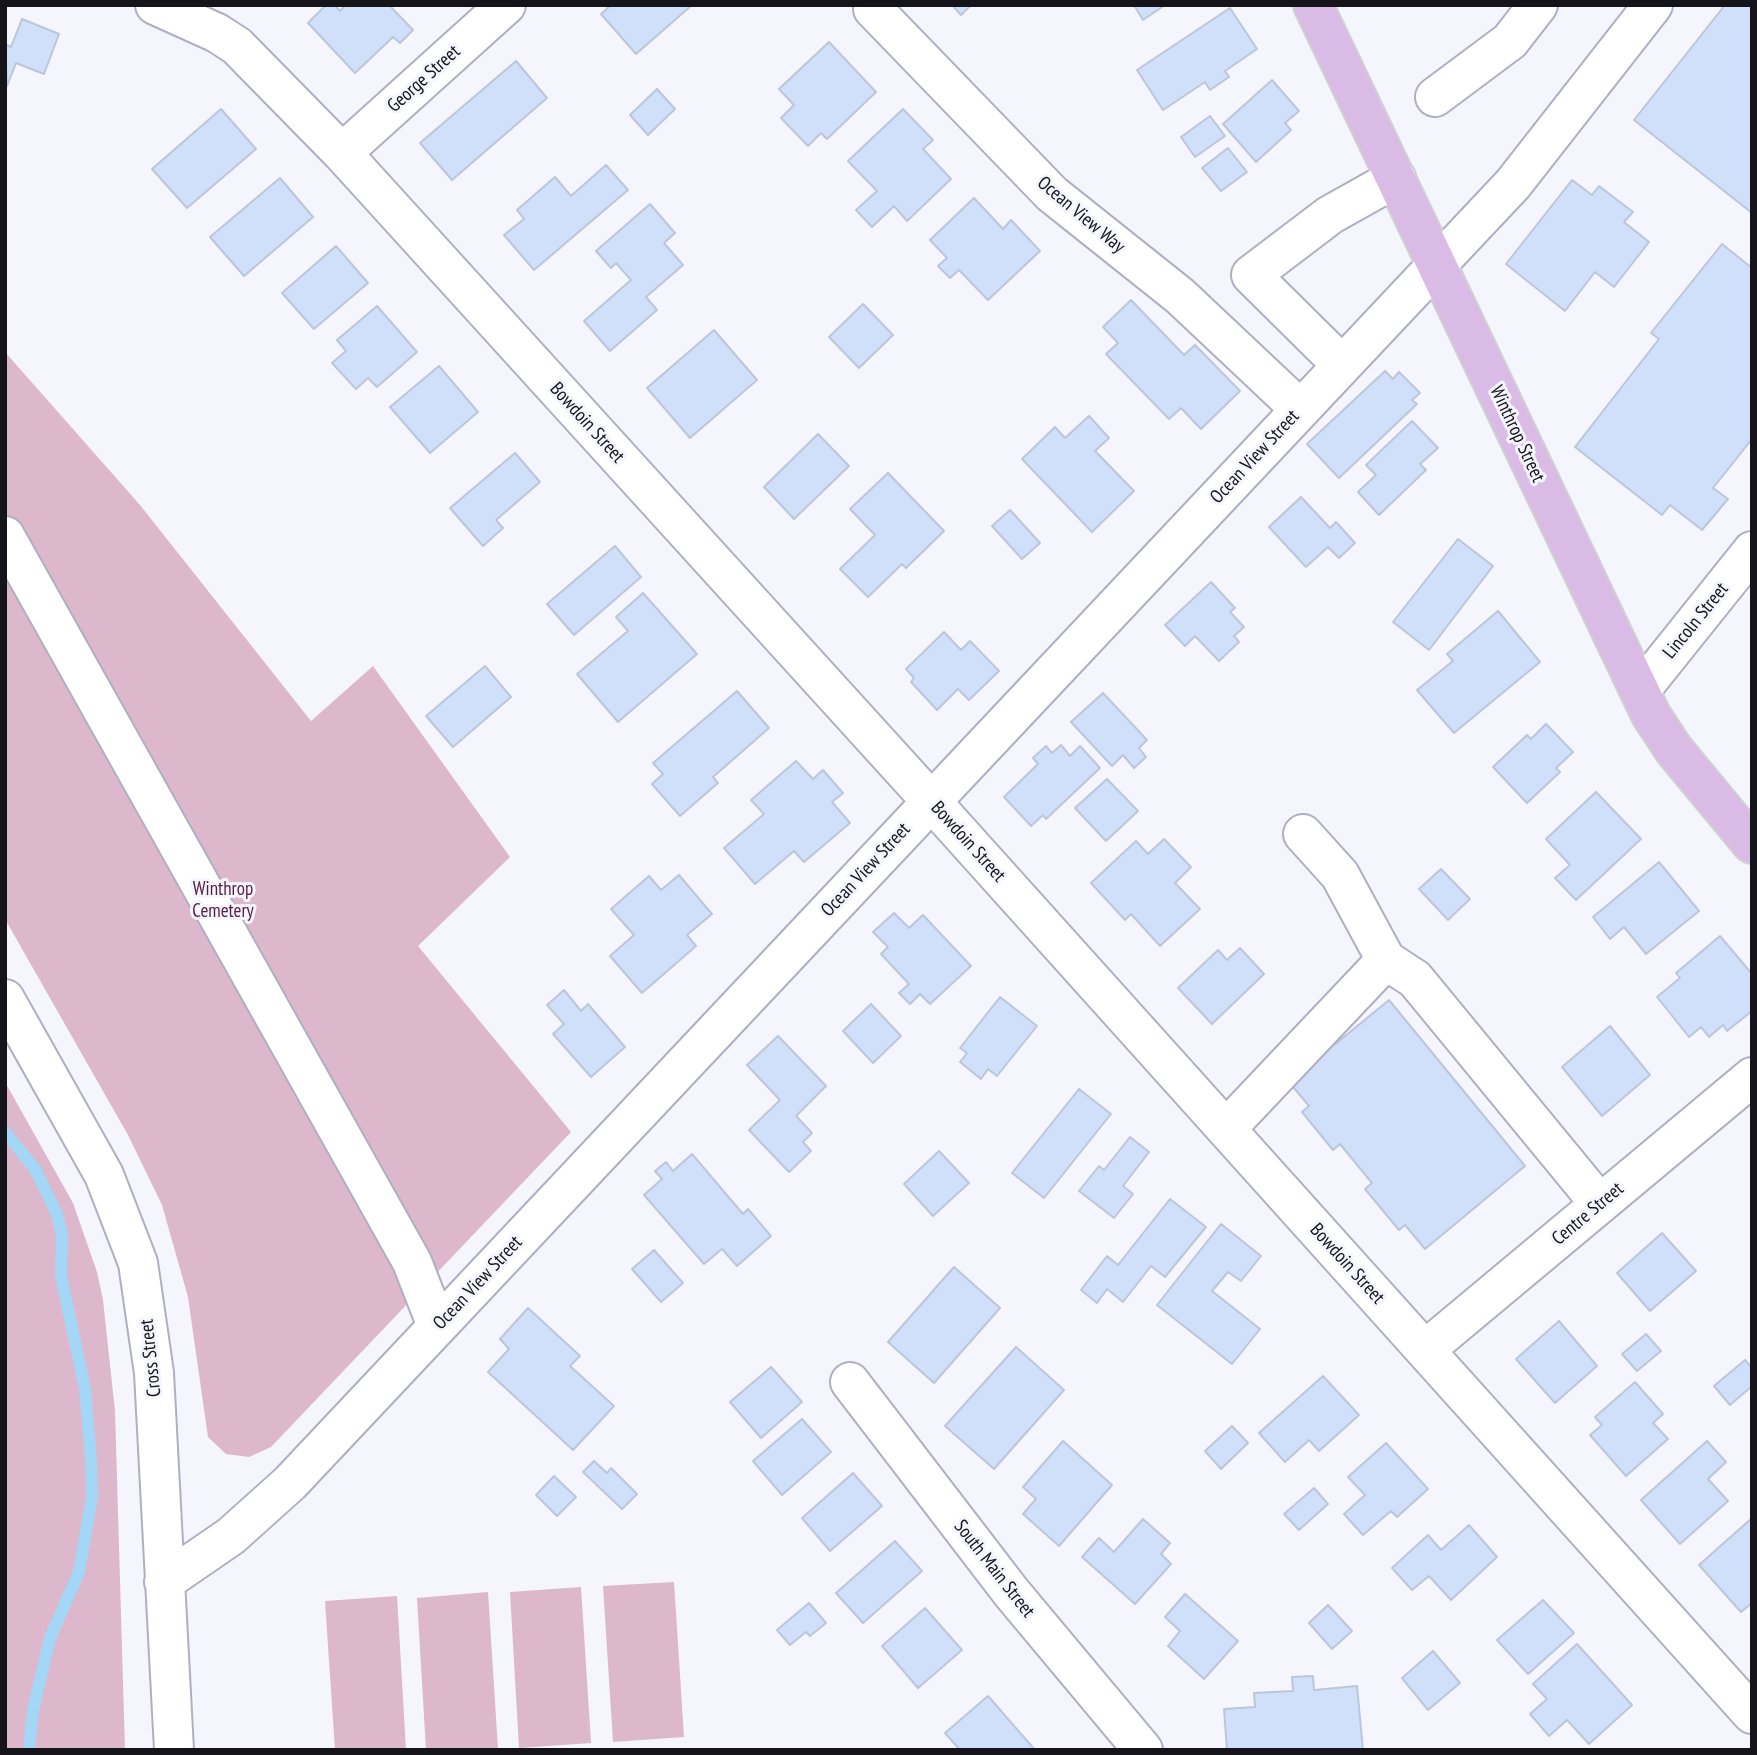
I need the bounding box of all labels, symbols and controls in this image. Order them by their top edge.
street label: George Street [383,40,465,118]
street label: Ocean View Way [1033,172,1129,258]
street label: Bowdoin Street [545,378,629,468]
street label: Winthrop Street [1485,382,1549,486]
street label: Ocean View Street [1206,405,1304,509]
street label: Lincoln Street [1658,578,1734,664]
street label: Bowdoin Street [926,797,1010,887]
street label: Ocean View Street [817,818,915,922]
park label: Winthrop Cemetery [192,879,254,923]
street label: Centre Street [1548,1178,1628,1250]
street label: Bowdoin Street [1305,1219,1389,1309]
street label: Ocean View Street [429,1231,527,1335]
street label: Cross Street [136,1318,166,1398]
street label: South Main Street [949,1516,1039,1622]

